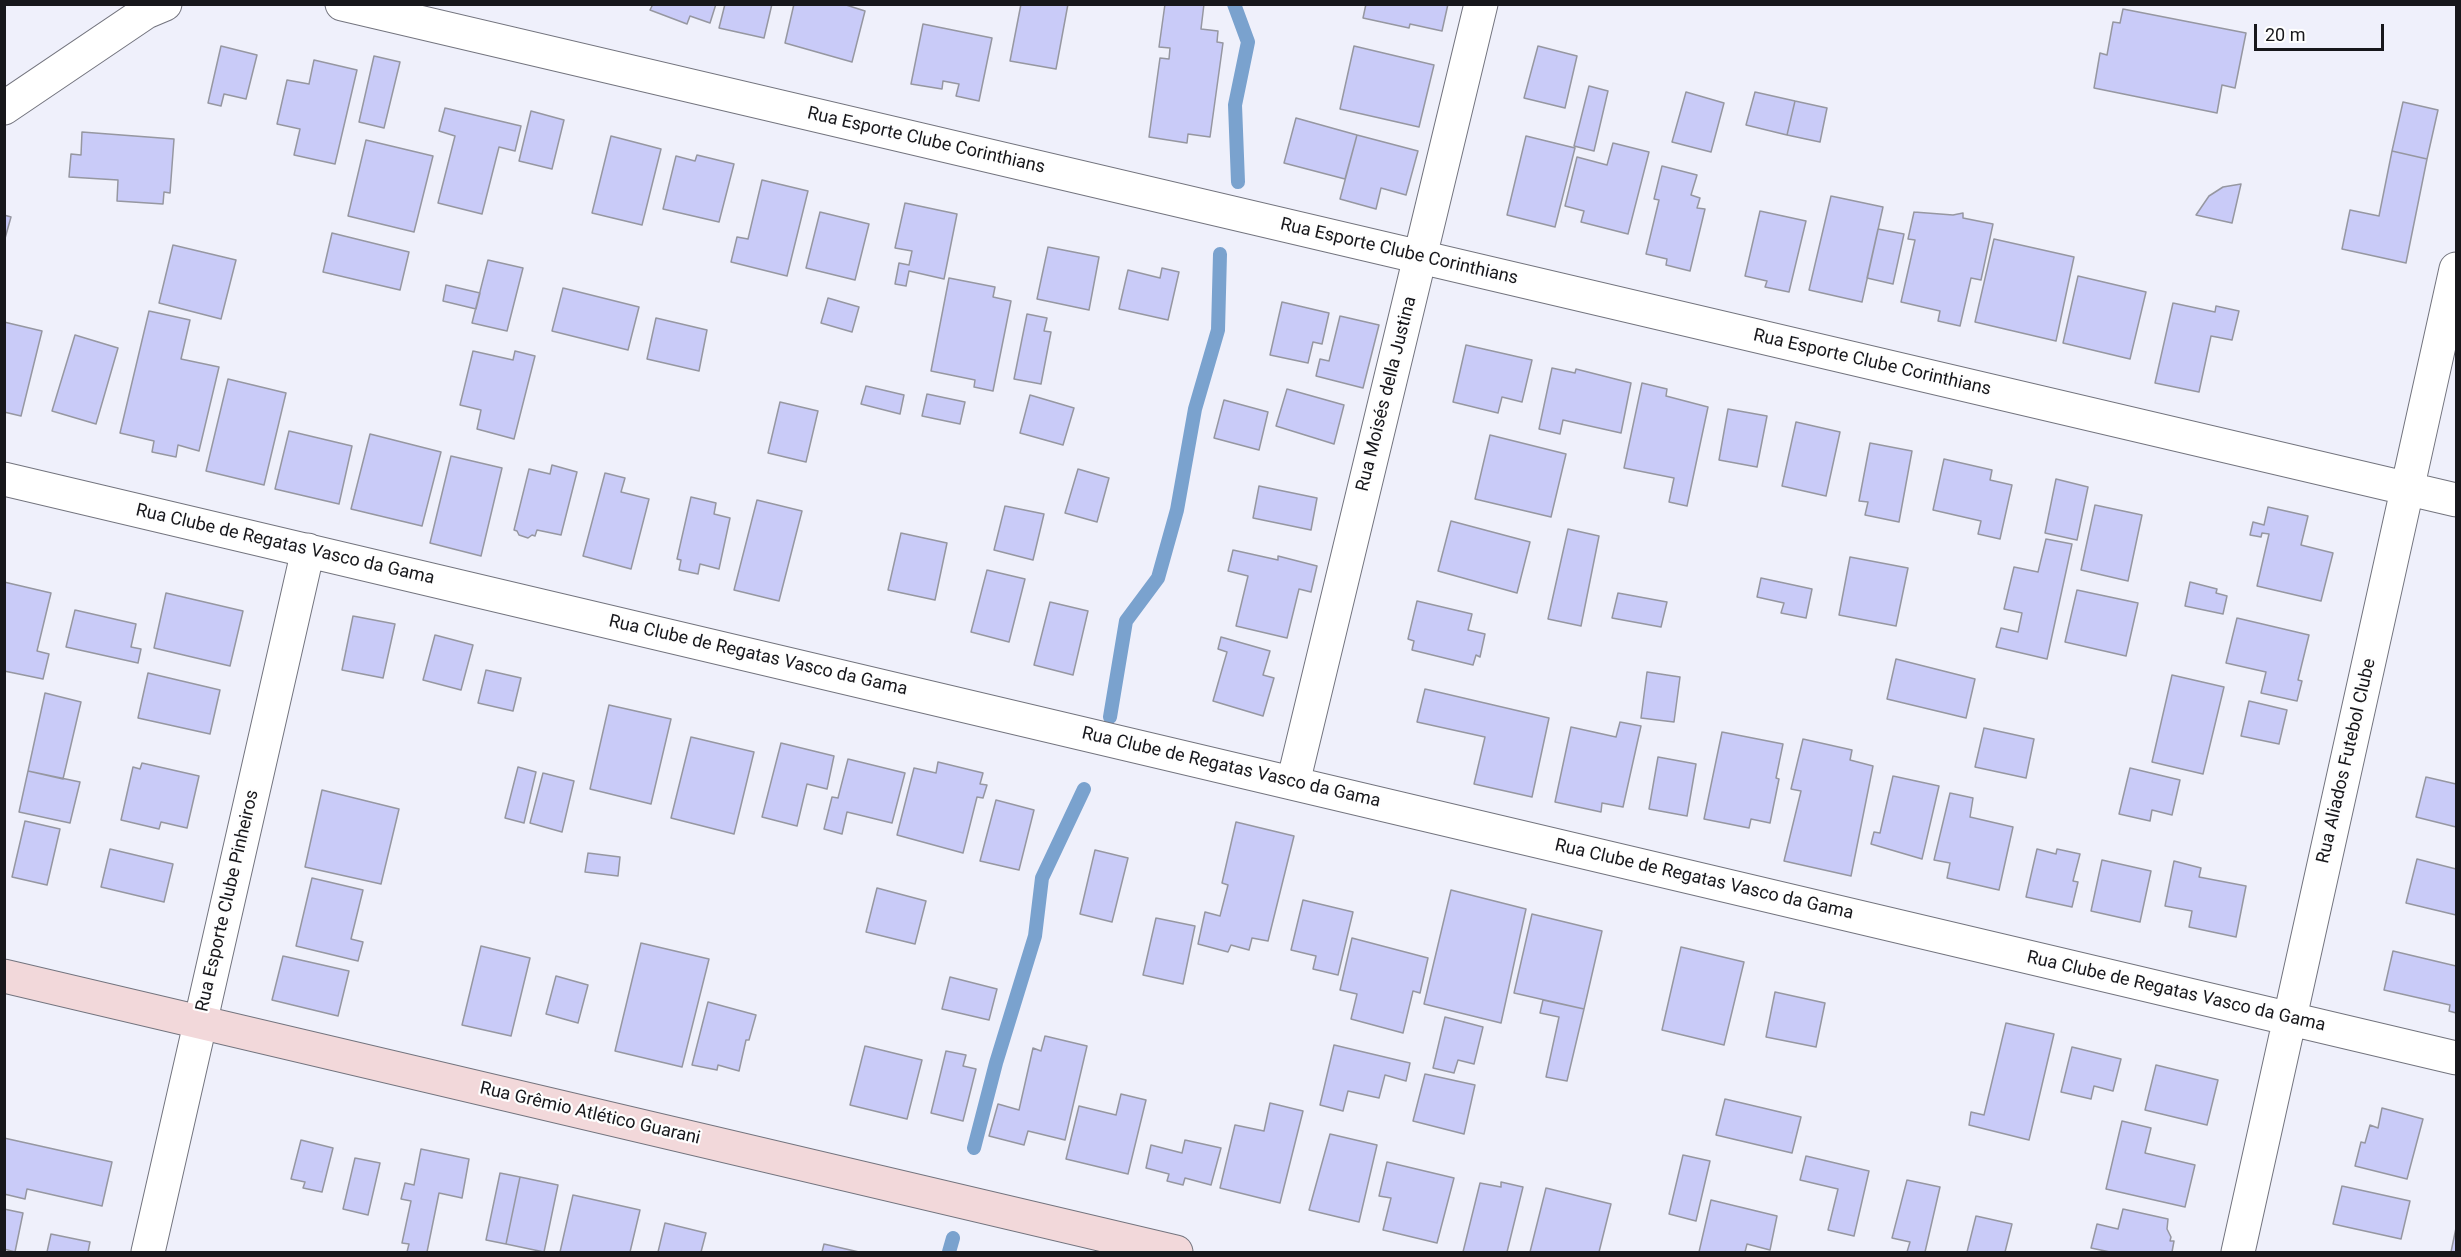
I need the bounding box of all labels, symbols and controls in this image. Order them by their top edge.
scale bar [2257,12,2388,50]
text: 20 m [2265,24,2305,45]
street label: Rua Esporte Clube Corinthians [805,103,1047,179]
street label: Rua Esporte Clube Corinthians [1278,214,1520,290]
street label: Rua Moisés della Justina [1352,294,1422,494]
street label: Rua Esporte Clube Corinthians [1751,325,1993,401]
street label: Rua Clube de Regatas Vasco da Gama [134,500,436,590]
street label: Rua Clube de Regatas Vasco da Gama [607,611,909,701]
street label: Rua Aliados Futebol Clube [2313,656,2381,866]
street label: Rua Clube de Regatas Vasco da Gama [1080,723,1382,813]
street label: Rua Esporte Clube Pinheiros [192,788,264,1014]
street label: Rua Clube de Regatas Vasco da Gama [1553,835,1855,925]
street label: Rua Clube de Regatas Vasco da Gama [2025,947,2327,1037]
street label: Rua Grêmio Atlético Guarani [478,1078,702,1150]

